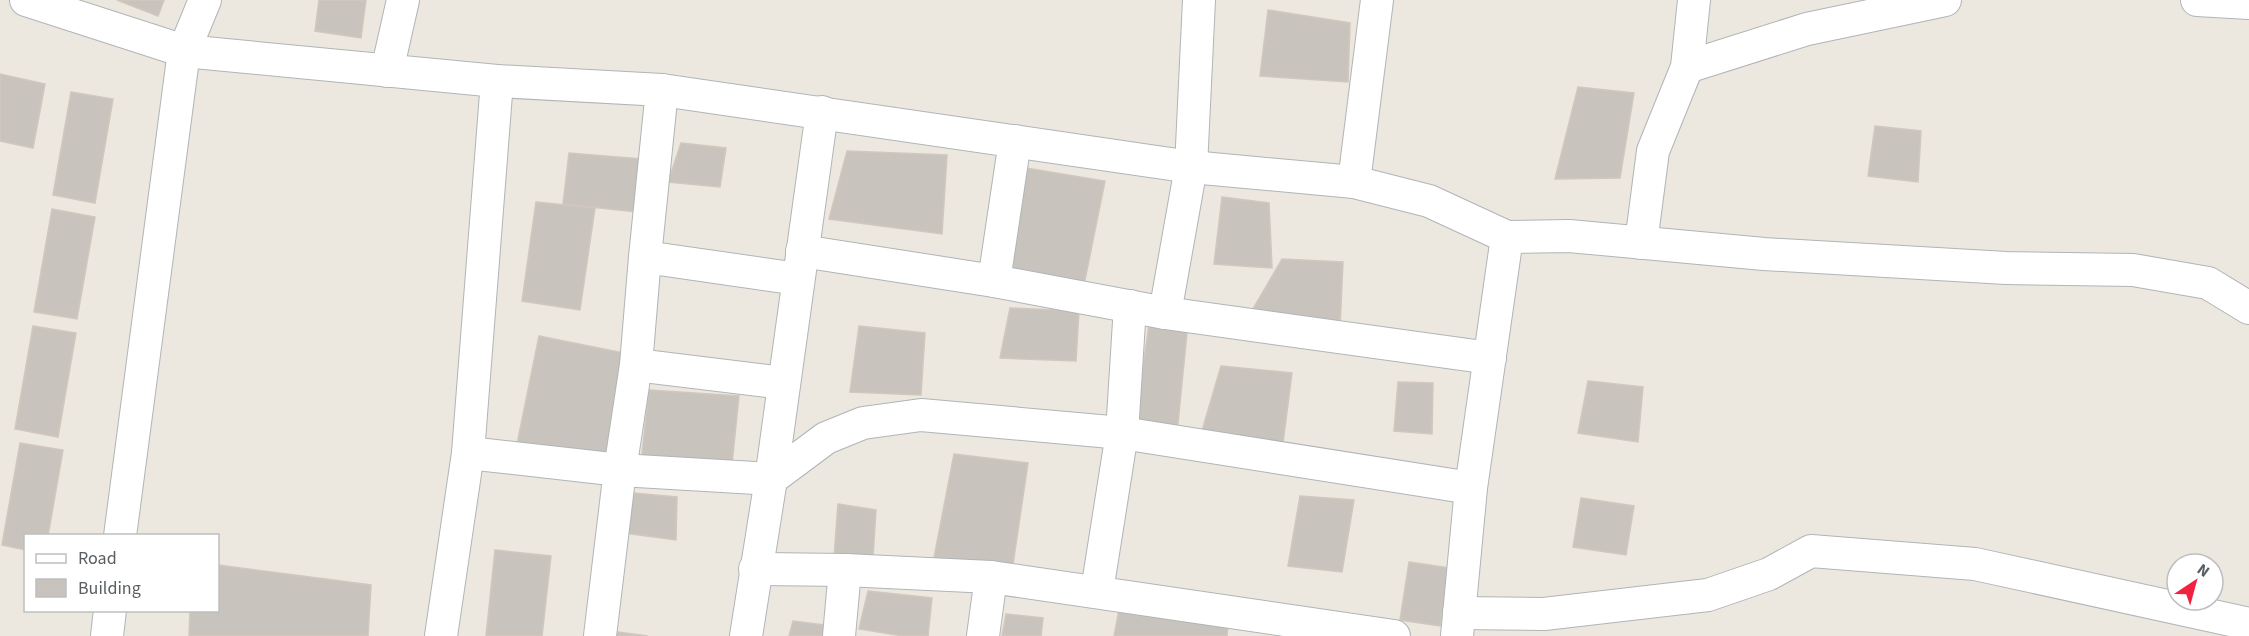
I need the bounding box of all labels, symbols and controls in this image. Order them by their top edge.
legend [24,534,219,612]
text: Road [78,546,117,571]
north arrow [2165,552,2225,612]
text: N [2192,559,2214,583]
text: Building [78,576,141,601]

